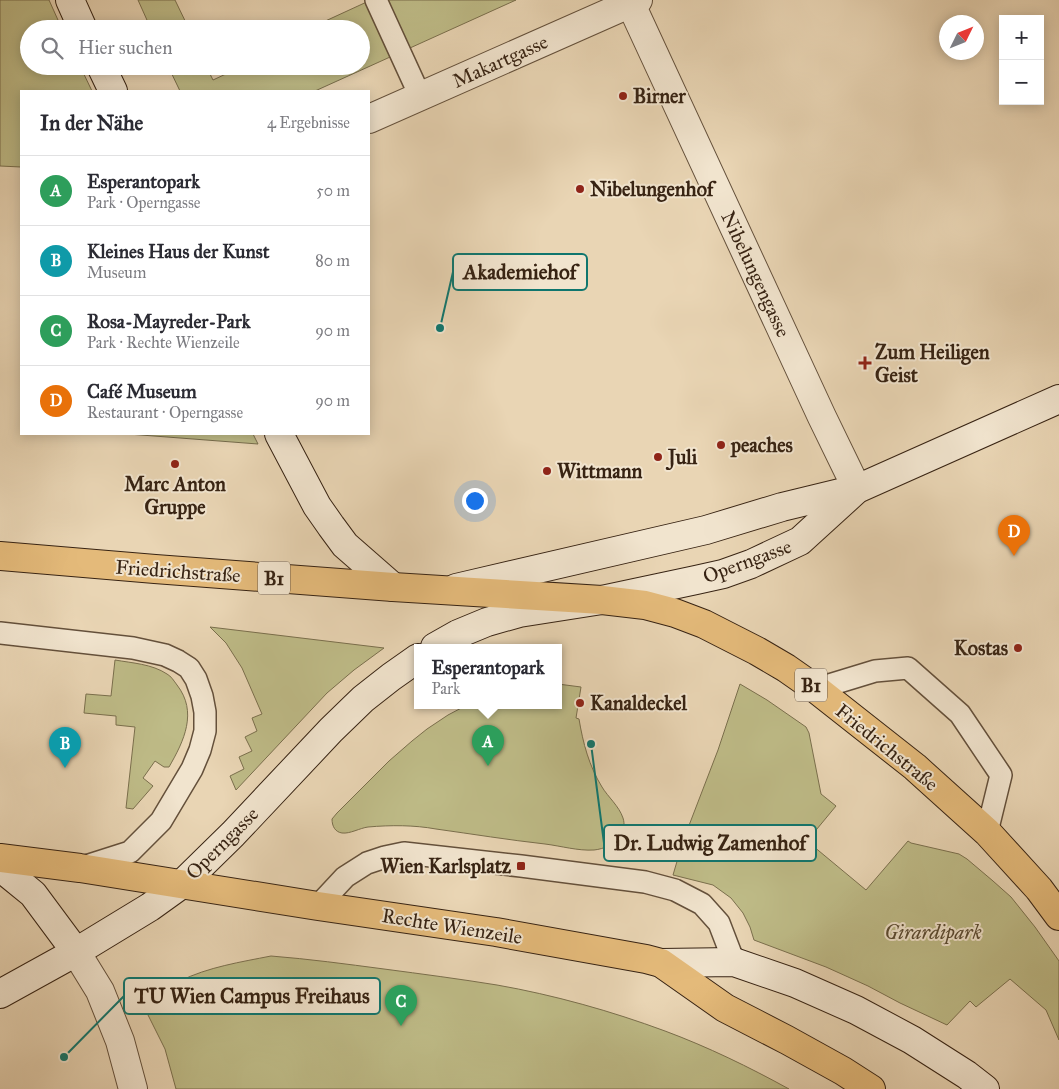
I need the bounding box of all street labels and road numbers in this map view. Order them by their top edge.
street label: Makartgasse [448,29,552,94]
street label: Nibelungengasse [715,207,796,341]
street label: Operngasse [699,534,795,589]
street label: Friedrichstraße [115,555,241,587]
road number: B1 [258,562,290,594]
road number: B1 [795,668,827,702]
street label: Friedrichstraße [831,698,943,796]
street label: Operngasse [181,802,264,885]
street label: Rechte Wienzeile [380,903,524,949]

